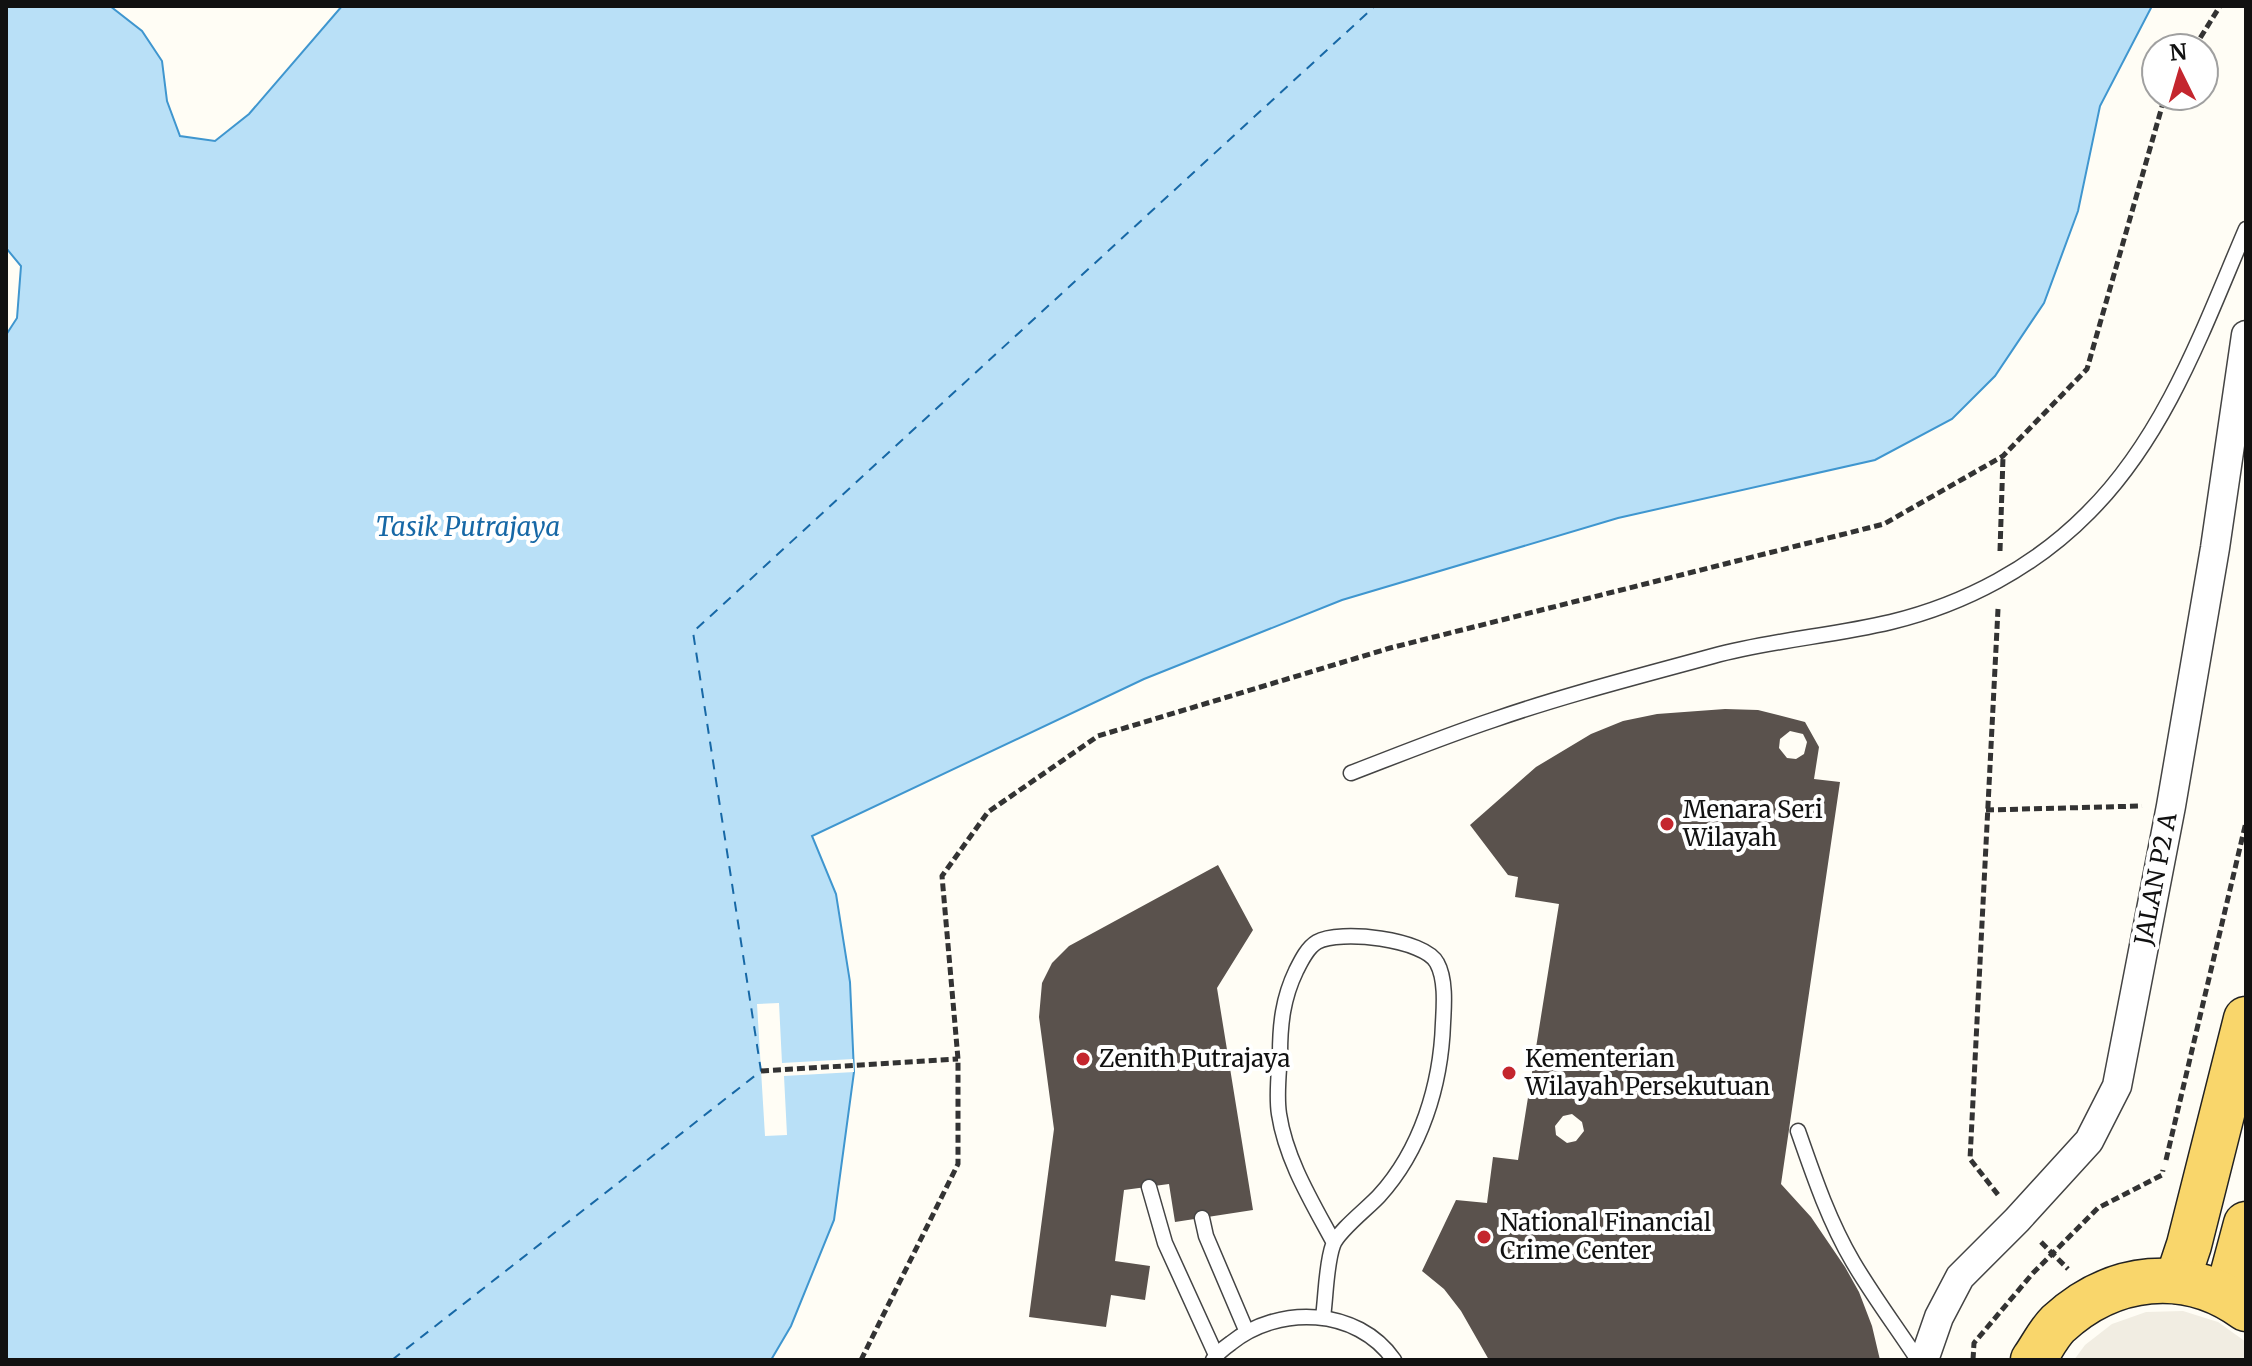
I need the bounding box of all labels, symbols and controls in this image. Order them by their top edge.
north arrow [2140,32,2220,112]
text: N [2168,37,2189,67]
water label: Tasik Putrajaya [376,510,560,543]
place label: Menara Seri Wilayah [1682,794,1823,853]
street label: JALAN P2 A [2127,809,2184,949]
marker: Menara Seri Wilayah [1658,815,1676,833]
place label: Zenith Putrajaya [1099,1043,1290,1074]
place label: Kementerian Wilayah Persekutuan [1524,1043,1770,1102]
marker: Zenith Putrajaya [1074,1050,1092,1068]
marker: Kementerian Wilayah Persekutuan [1500,1064,1518,1082]
place label: National Financial Crime Center [1500,1207,1711,1266]
marker: National Financial Crime Center [1475,1228,1493,1246]

